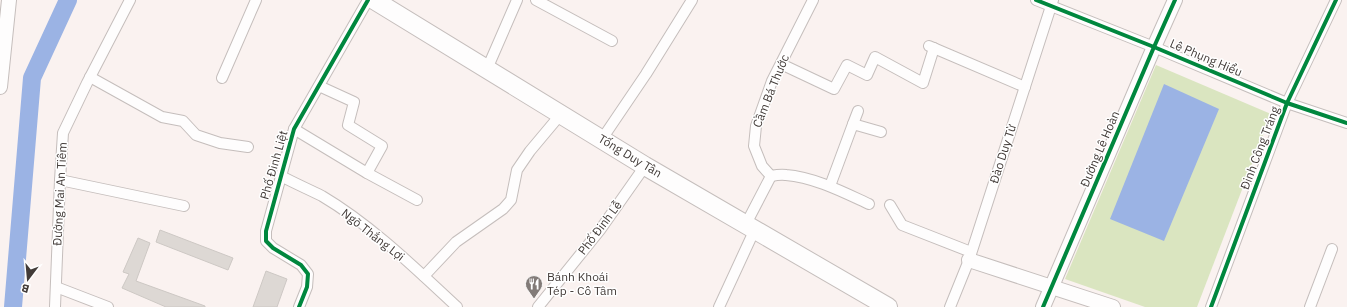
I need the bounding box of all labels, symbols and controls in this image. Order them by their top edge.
street label: Lê Phụng Hiểu [1168,36,1245,80]
street label: Cầm Bá Thước [749,52,792,130]
street label: Đinh Công Tráng [1237,103,1283,192]
street label: Đường Lê Hoàn [1077,108,1122,189]
street label: Đào Duy Từ [986,122,1019,185]
street label: Phố Đinh Liệt [257,129,291,201]
street label: Tống Duy Tân [596,131,665,180]
street label: Đường Mai An Tiêm [49,142,70,246]
street label: Phố Đinh Lễ [574,197,625,258]
street label: Ngõ Thắng Lợi [339,205,408,264]
north arrow [8,259,48,299]
place label: Bánh Khoái Tép - Cô Tâm [547,269,617,298]
restaurant icon: Bánh Khoái Tép - Cô Tâm [524,274,544,299]
text: B [20,281,31,296]

